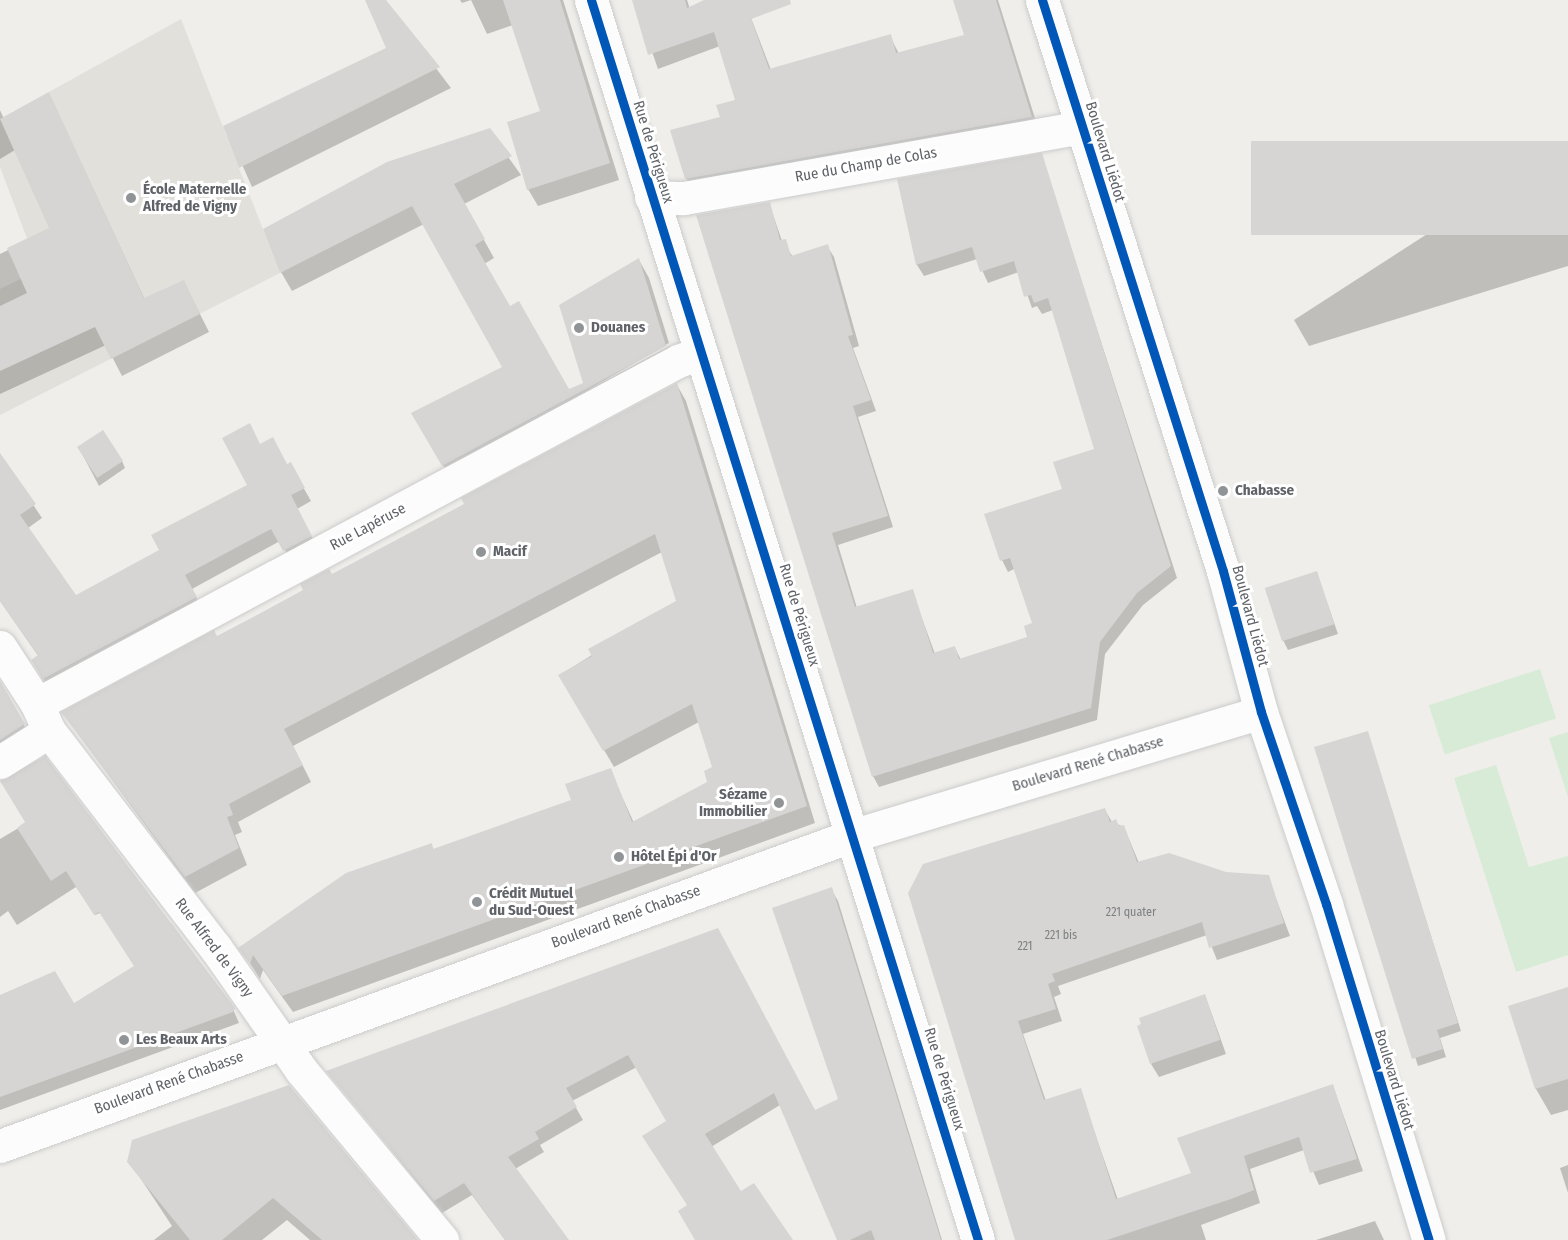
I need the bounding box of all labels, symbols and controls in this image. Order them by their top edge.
street label: Rue de Périgueux [629,99,677,205]
street label: Boulevard Liédot [1081,100,1129,204]
street label: Rue du Champ de Colas [794,144,938,186]
place label: École Maternelle Alfred de Vigny [143,180,246,215]
marker: École Maternelle Alfred de Vigny [124,191,138,205]
place label: Douanes [591,319,645,337]
marker: Douanes [572,321,586,335]
place label: Chabasse [1235,482,1294,500]
marker: Chabasse [1216,484,1230,498]
street label: Rue Lapéruse [327,500,409,554]
place label: Macif [493,543,527,561]
marker: Macif [474,545,488,559]
street label: Rue de Périgueux [775,562,823,668]
street label: Boulevard Liédot [1228,563,1272,669]
street label: Boulevard René Chabasse [1010,732,1166,796]
place label: Sézame Immobilier [699,785,767,820]
marker: Sézame Immobilier [772,796,786,810]
place label: Hôtel Épi d'Or [631,848,716,866]
marker: Hôtel Épi d'Or [612,850,626,864]
street label: Boulevard René Chabasse [549,882,703,952]
place label: Crédit Mutuel du Sud-Ouest [489,884,574,919]
street label: Rue Alfred de Vigny [171,895,257,1001]
marker: Crédit Mutuel du Sud-Ouest [470,895,484,909]
house number: 221 quater [1106,906,1156,920]
house number: 221 bis [1045,929,1077,943]
house number: 221 [1018,940,1032,954]
street label: Rue de Périgueux [920,1026,968,1132]
street label: Boulevard Liédot [1370,1028,1418,1132]
place label: Les Beaux Arts [136,1031,227,1049]
marker: Les Beaux Arts [117,1033,131,1047]
street label: Boulevard René Chabasse [92,1048,246,1118]

